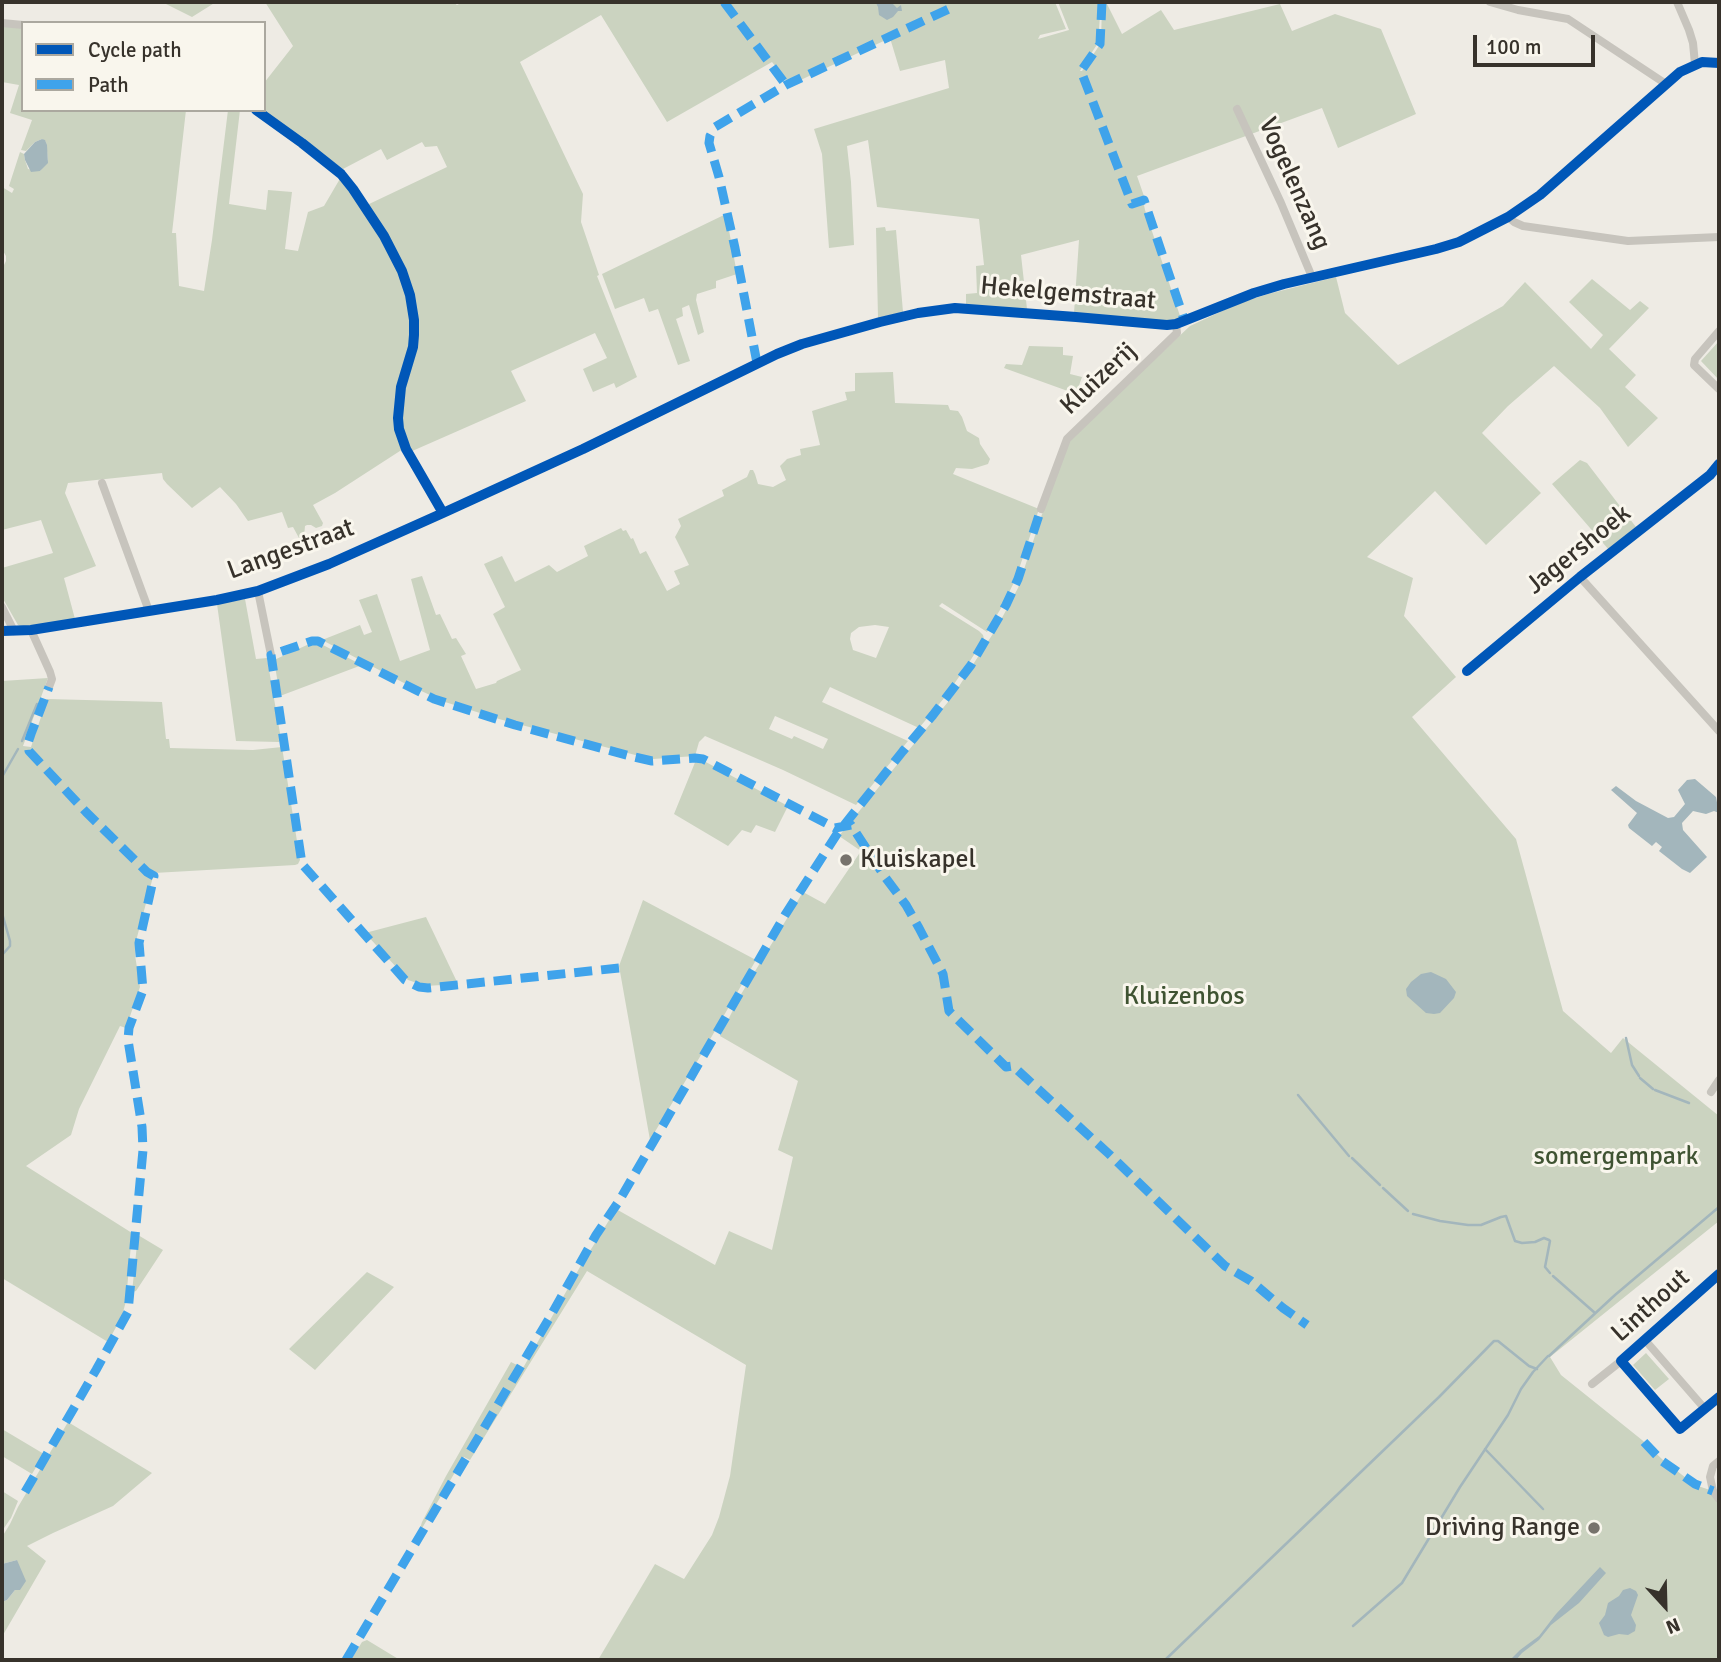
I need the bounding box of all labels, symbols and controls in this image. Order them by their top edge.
legend [21,21,266,112]
scale bar [1476,21,1598,65]
text: 100 m [1486,34,1541,60]
text: Cycle path [88,37,182,63]
text: Path [88,72,129,98]
street label: Vogelenzang [1251,113,1337,255]
street label: Hekelgemstraat [979,271,1157,317]
street label: Kluizerij [1055,336,1143,422]
street label: Jagershoek [1520,498,1638,602]
street label: Langestraat [223,513,359,587]
place label: Kluiskapel [860,844,976,876]
marker: Kluiskapel [838,852,854,868]
park label: Kluizenbos [1123,981,1245,1013]
park label: somergempark [1534,1141,1698,1173]
street label: Linthout [1605,1263,1697,1349]
place label: Driving Range [1425,1512,1580,1544]
marker: Driving Range [1586,1520,1602,1536]
north arrow [1630,1571,1700,1641]
text: N [1662,1612,1683,1639]

